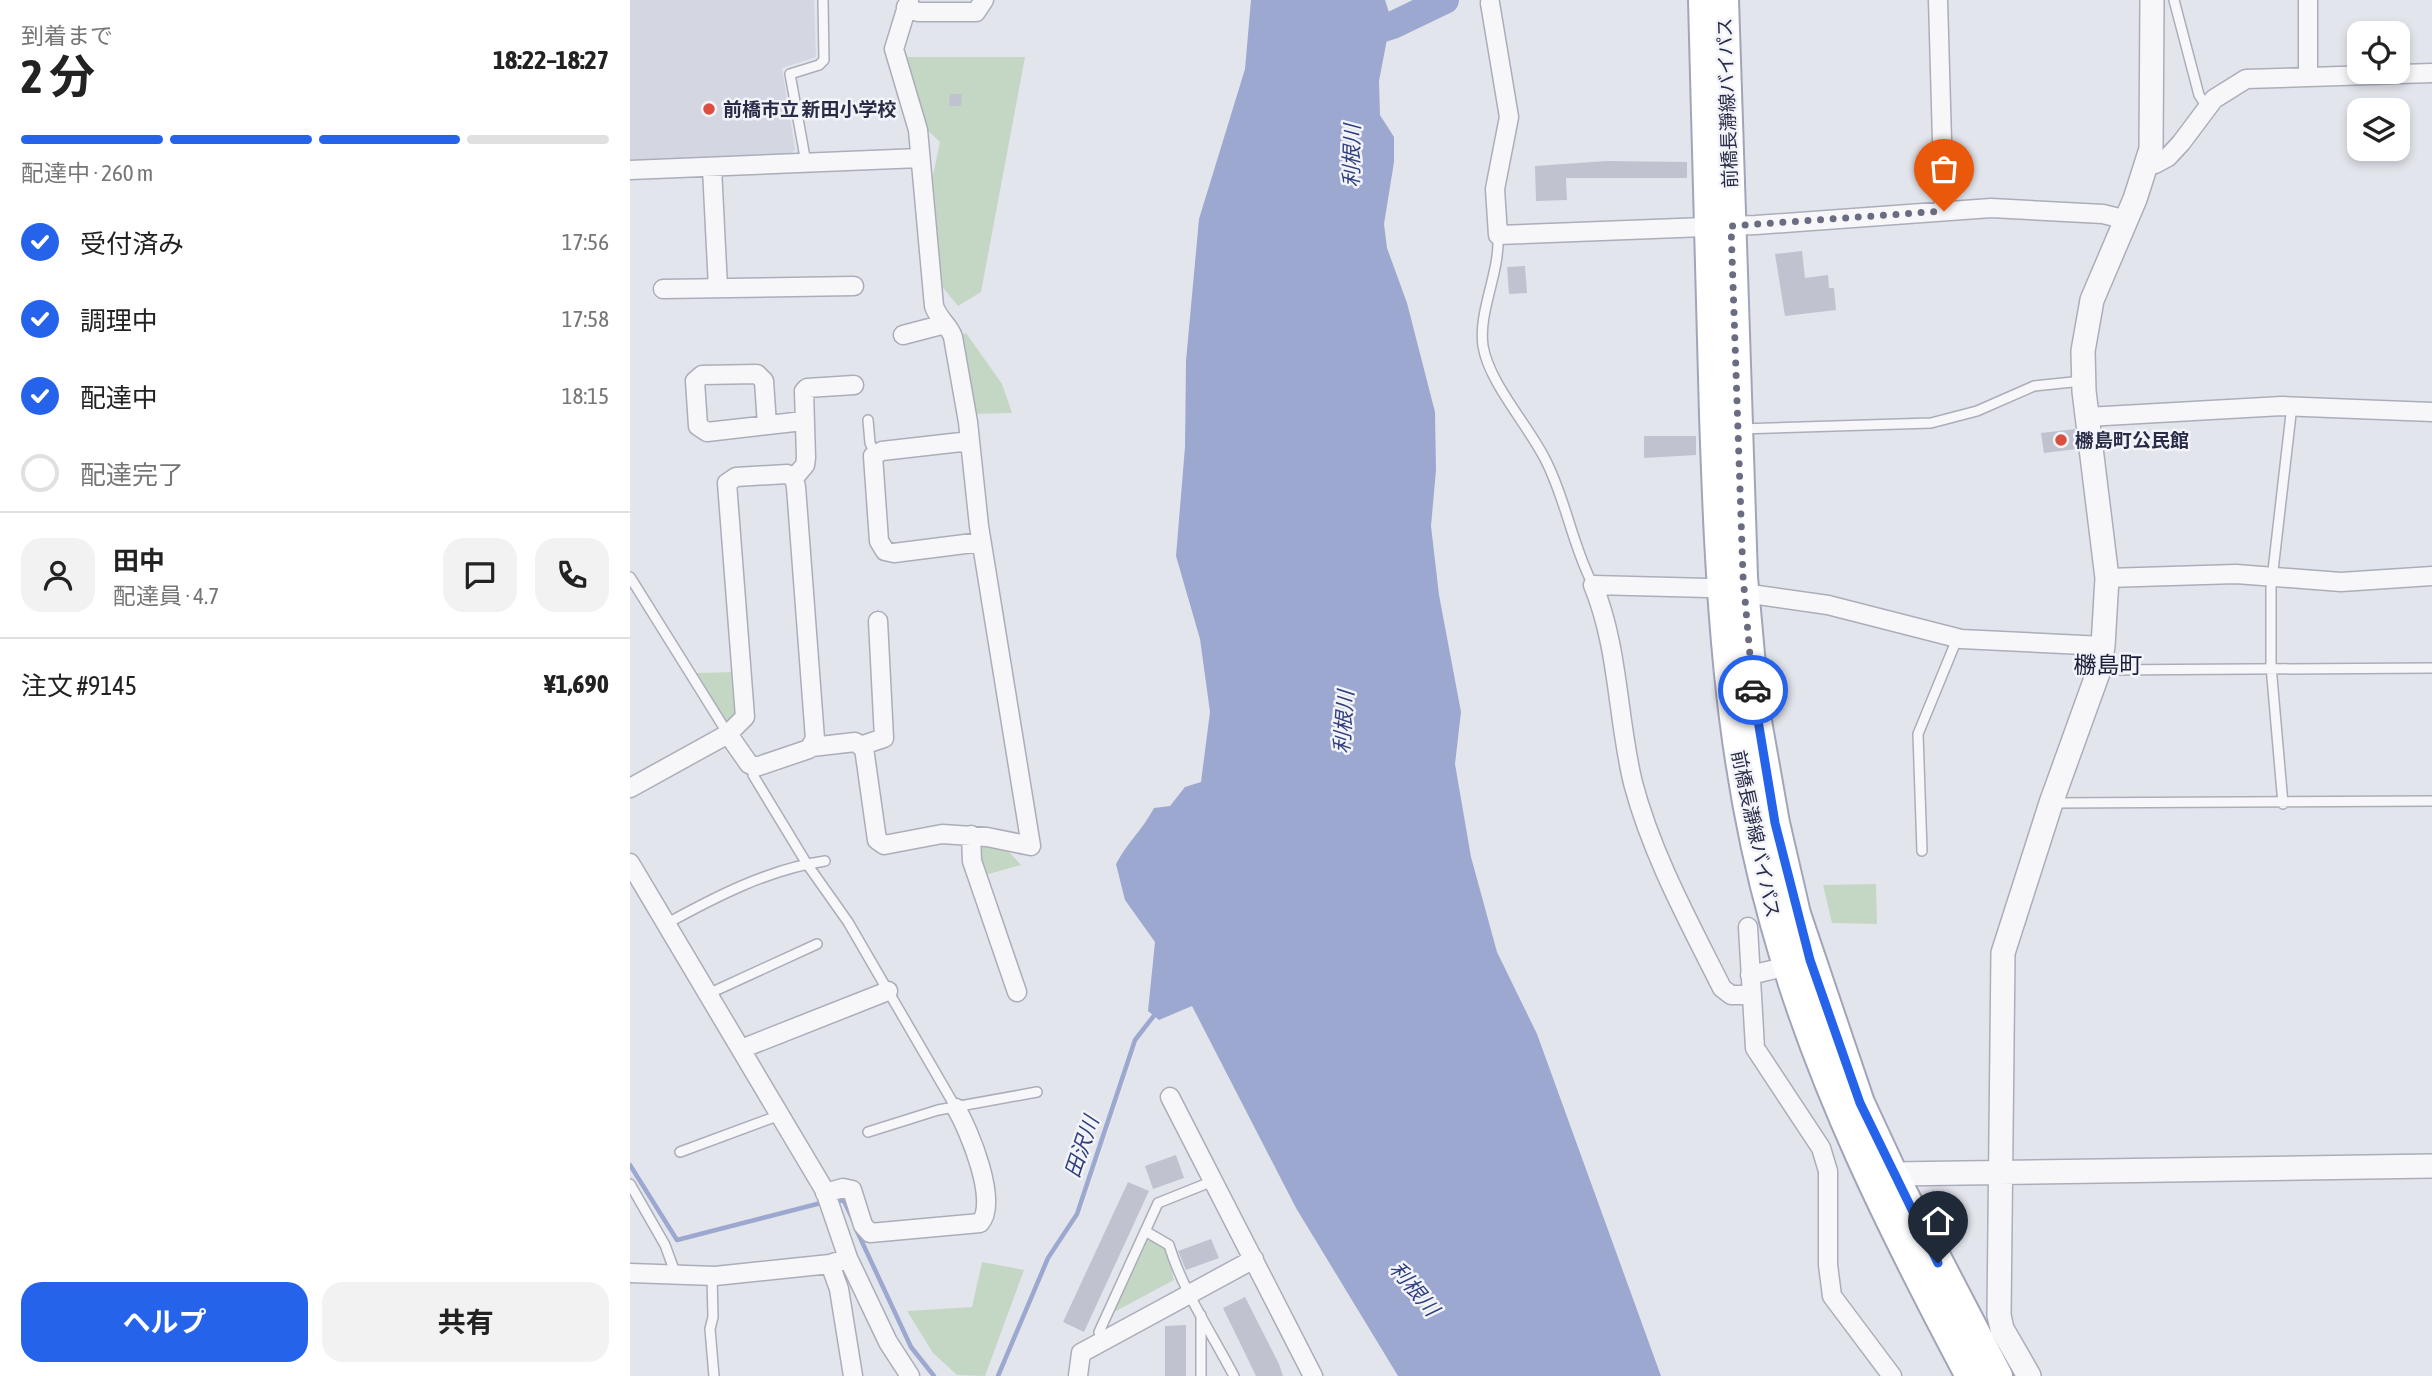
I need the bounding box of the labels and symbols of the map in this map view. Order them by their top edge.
street label: 前橋長瀞線バイパス [1713,17,1741,189]
place label: 前橋市立 新田小学校 [723,98,897,120]
marker: 前橋市立 新田小学校 [701,101,717,117]
water label: 利根川 [1338,122,1364,188]
pin [1914,139,1974,211]
place label: 橳島町公民館 [2075,429,2189,451]
marker: 橳島町公民館 [2053,432,2069,448]
district label: 橳島町 [2074,652,2143,678]
courier [1718,655,1788,725]
water label: 利根川 [1329,688,1357,754]
street label: 前橋長瀞線バイパス [1728,748,1784,920]
water label: 田沢川 [1059,1111,1103,1180]
pin [1908,1191,1968,1263]
water label: 利根川 [1385,1257,1445,1322]

